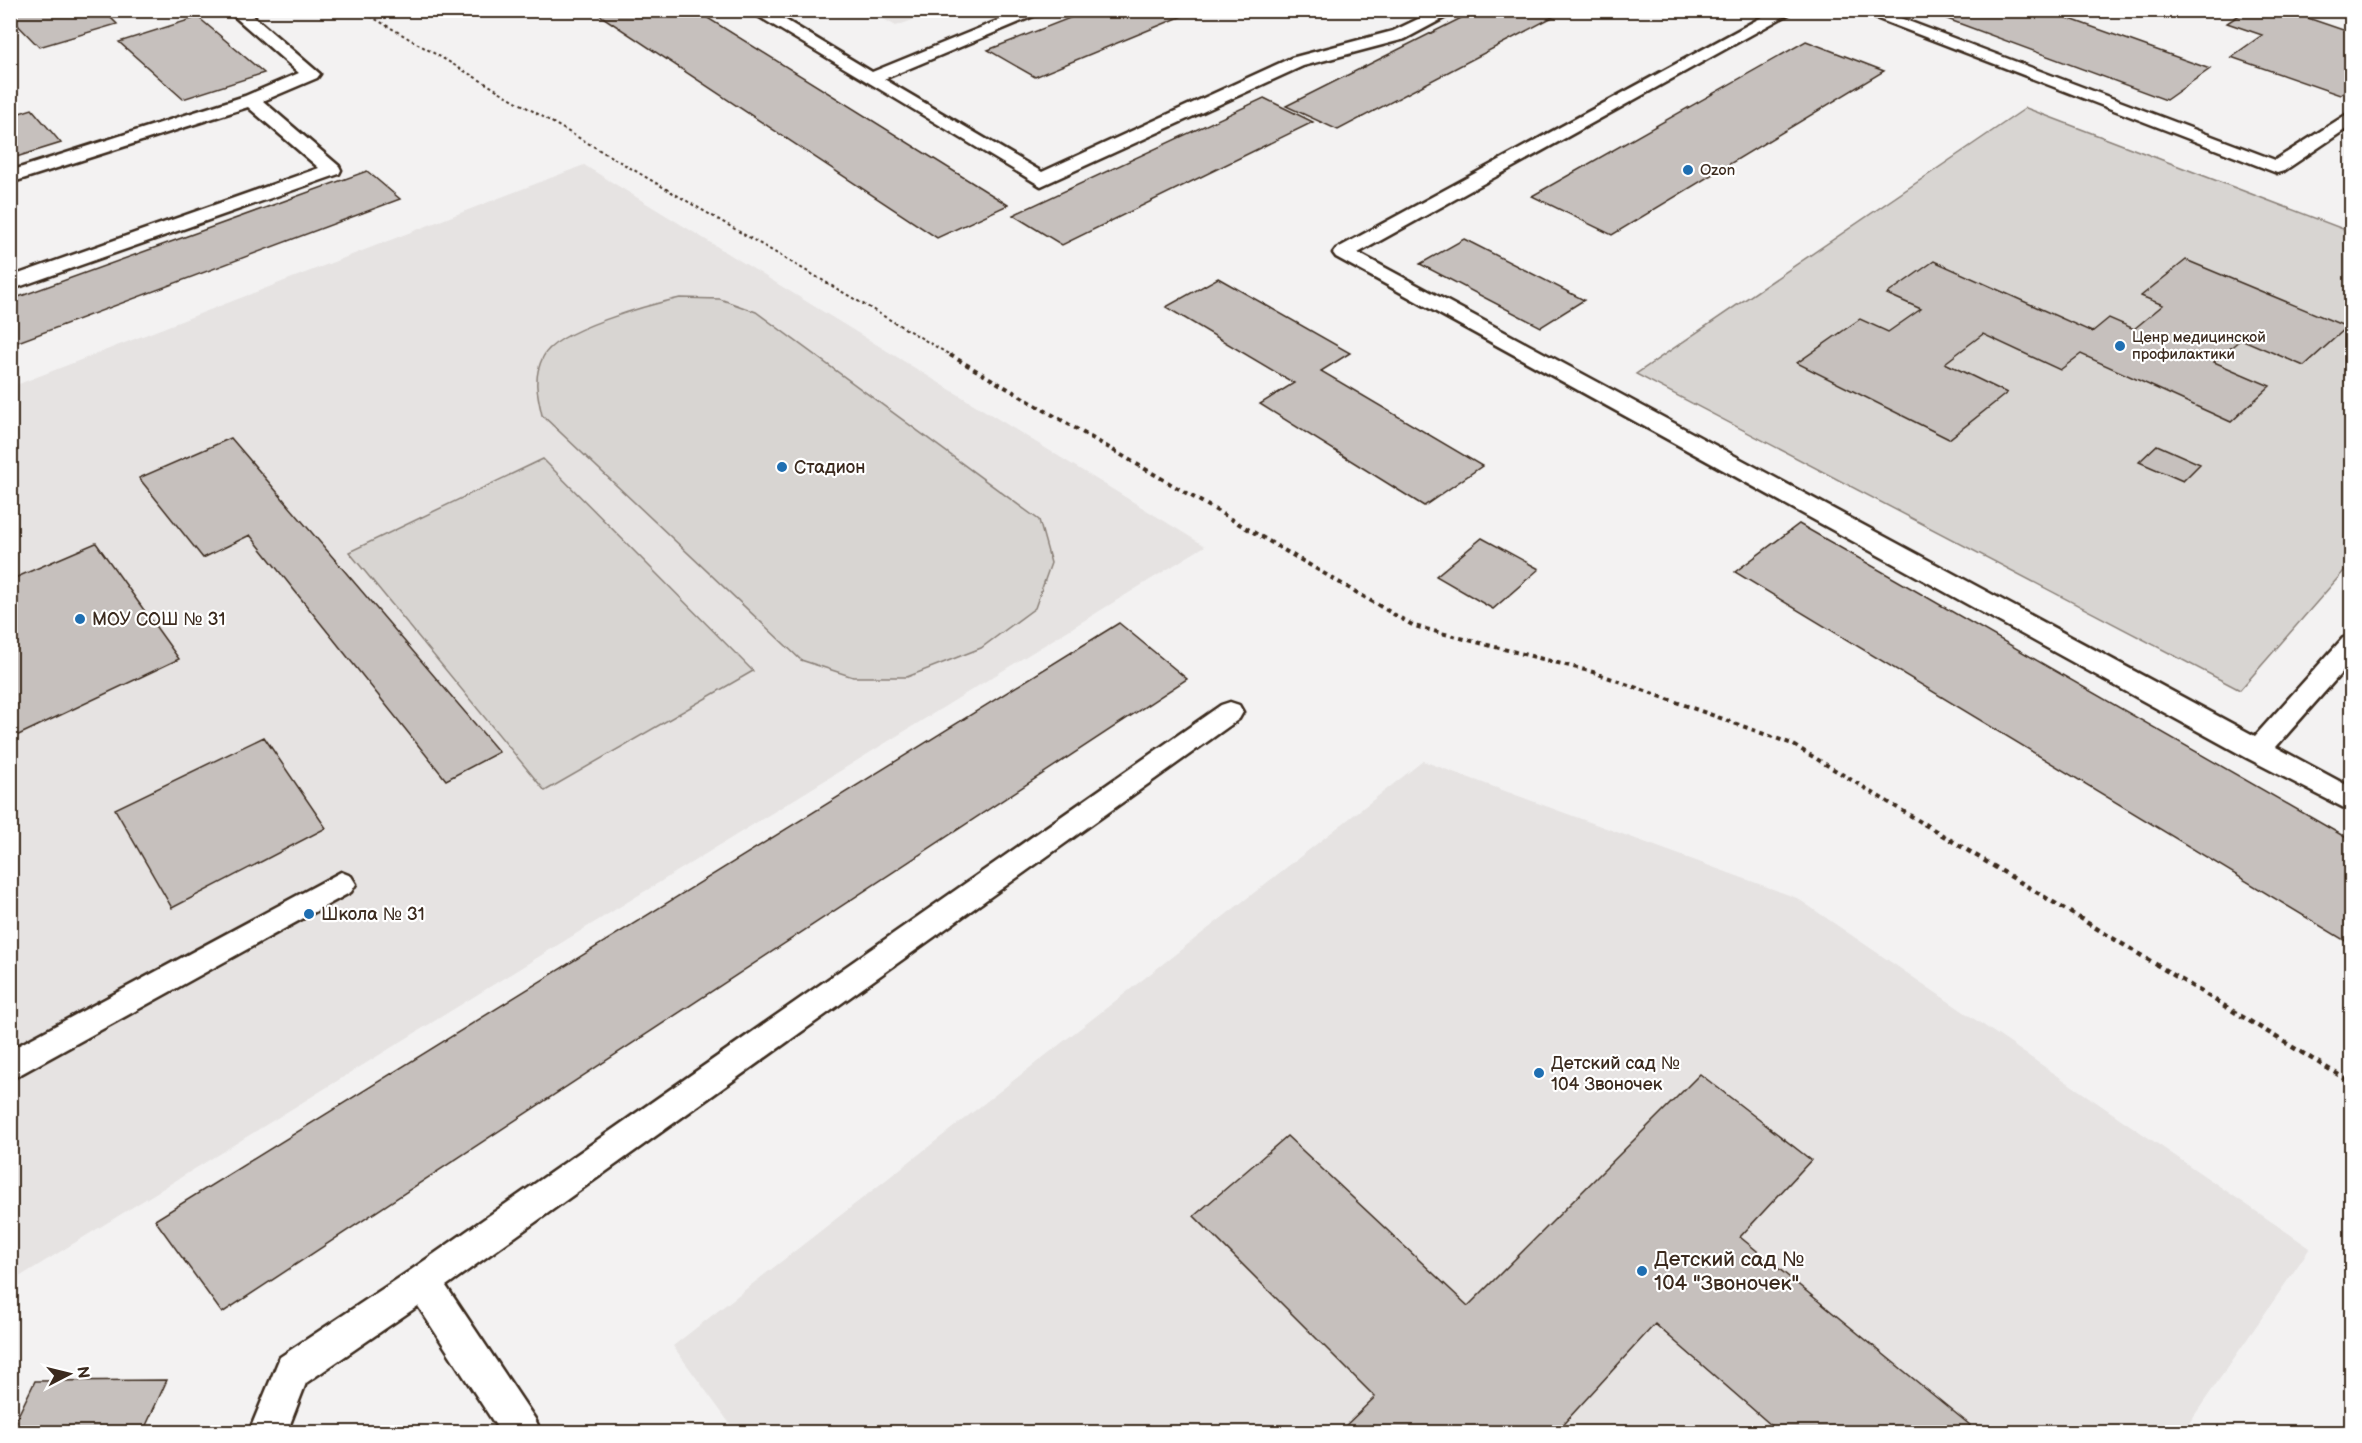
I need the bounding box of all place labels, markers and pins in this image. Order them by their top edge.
place label: Ozon [1700,161,1735,180]
marker: Ozon [1681,163,1695,177]
place label: Ценр медицинской профилактики [2132,328,2266,364]
marker: Ценр медицинской профилактики [2113,339,2127,353]
place label: Стадион [794,457,865,478]
marker: Стадион [775,460,789,474]
place label: МОУ СОШ № 31 [92,609,226,630]
marker: МОУ СОШ № 31 [73,612,87,626]
place label: Школа № 31 [321,904,425,925]
marker: Школа № 31 [302,907,316,921]
place label: Детский сад № 104 Звоночек [1551,1053,1680,1095]
marker: Детский сад № 104 Звоночек [1532,1066,1546,1080]
place label: Детский сад № 104 "Звоночек" [1654,1247,1804,1296]
marker: Детский сад № 104 "Звоночек" [1635,1264,1649,1278]

